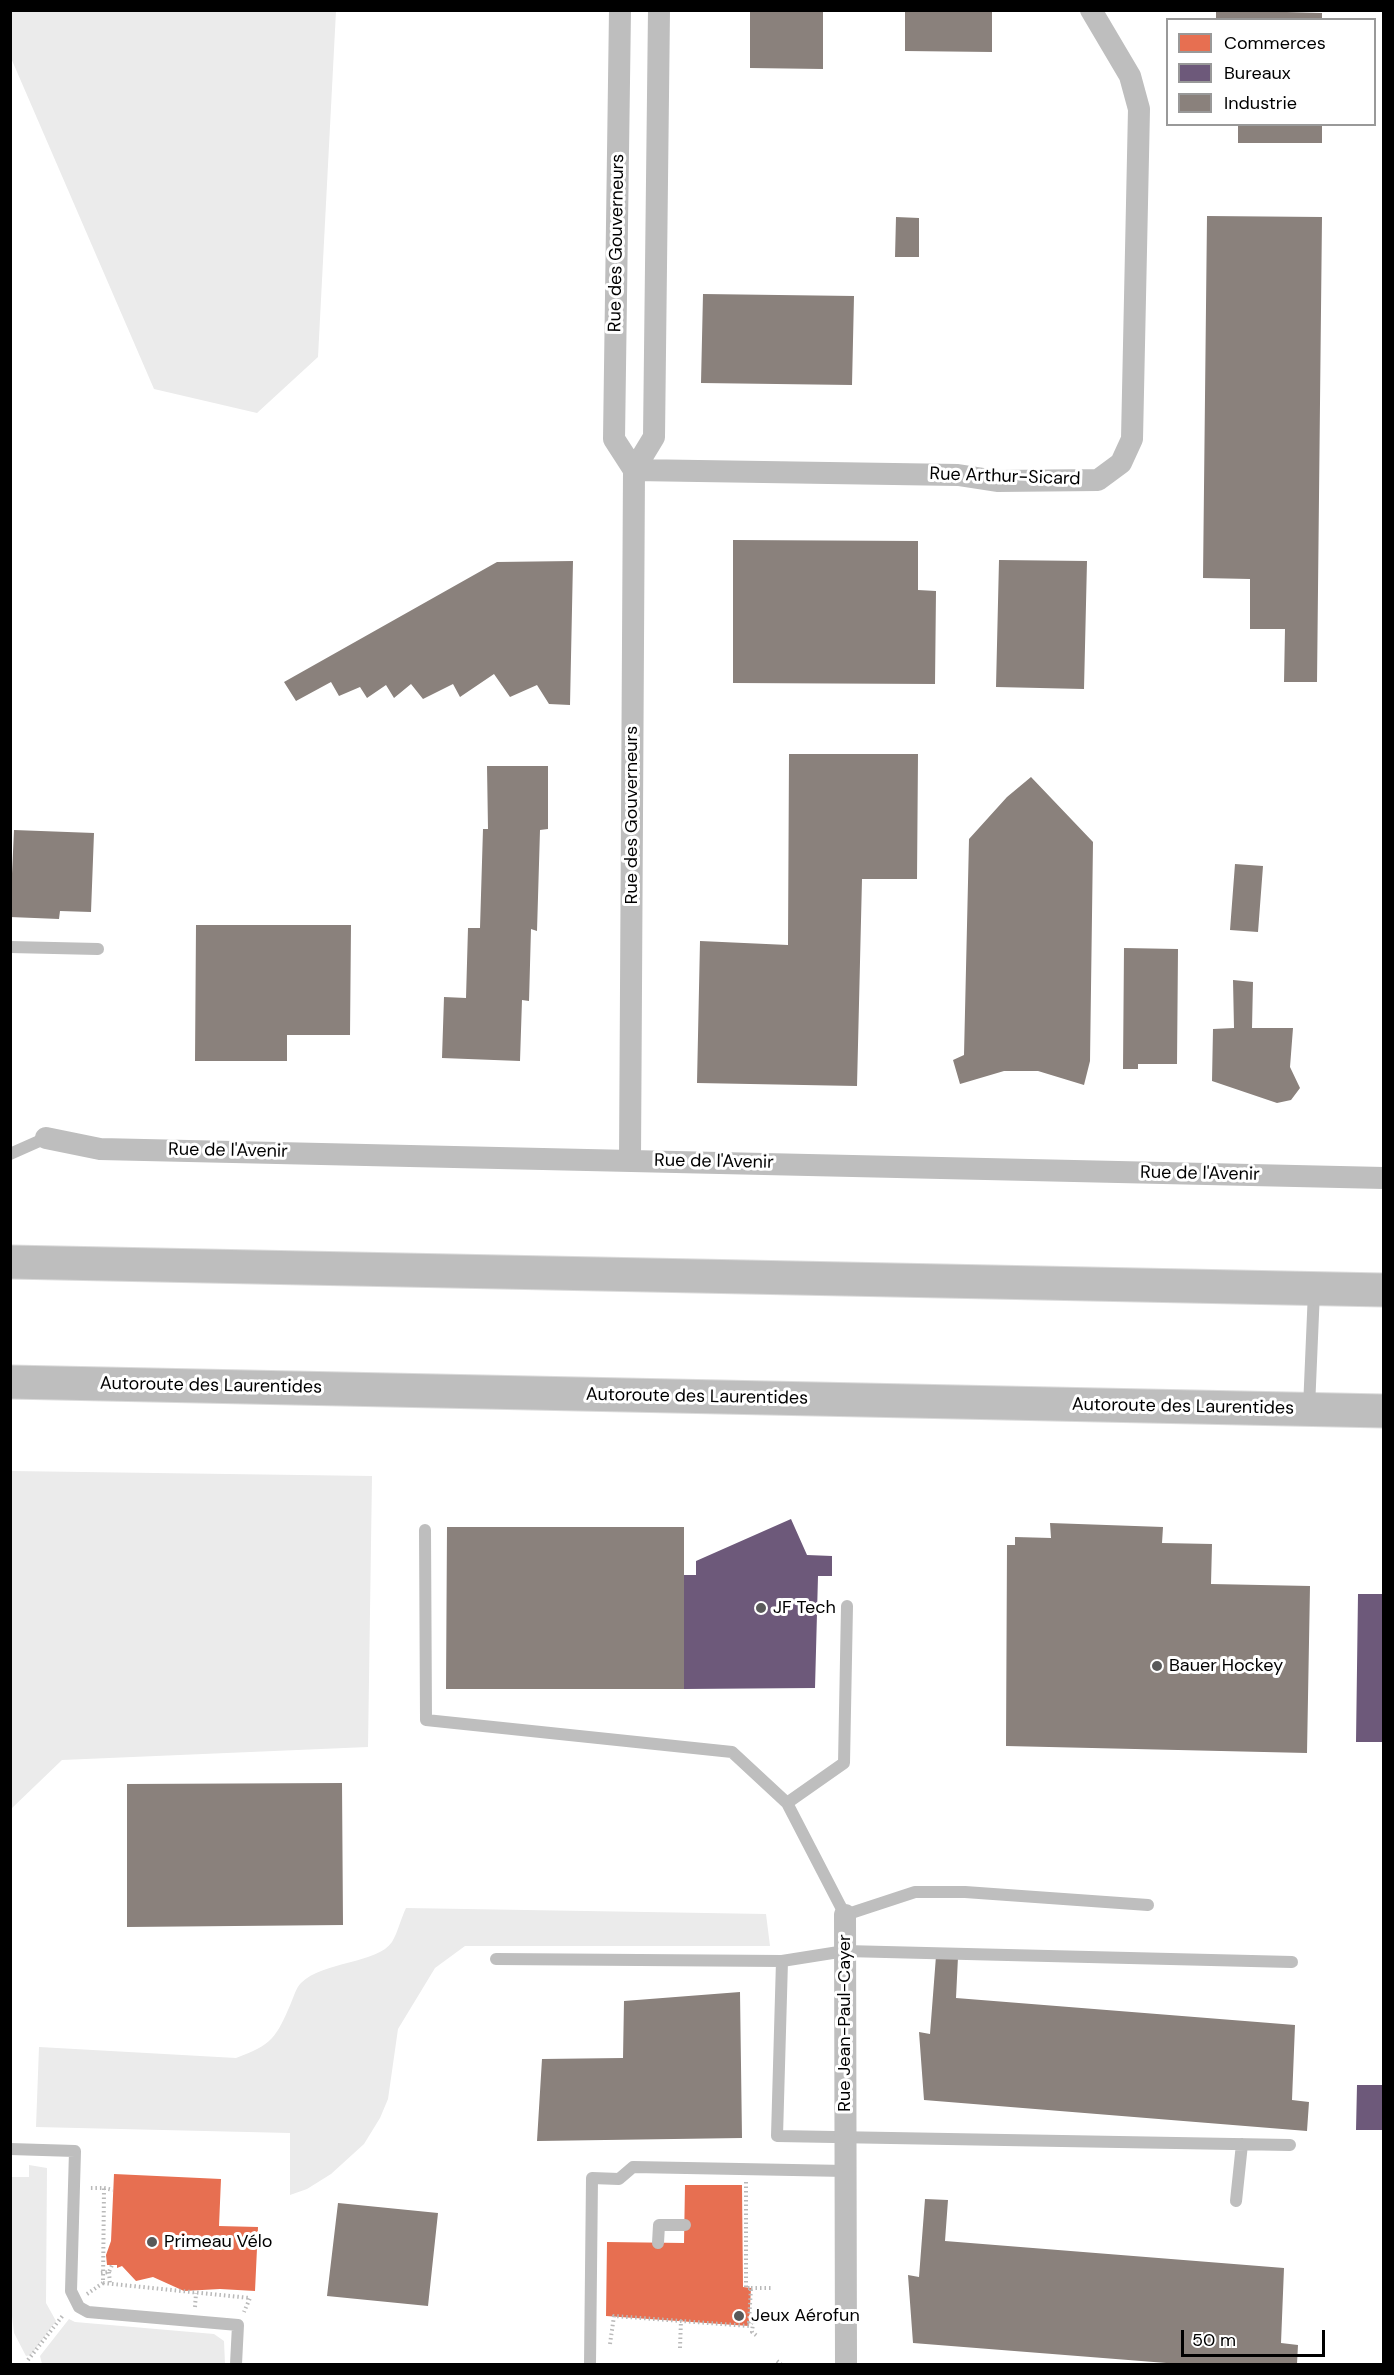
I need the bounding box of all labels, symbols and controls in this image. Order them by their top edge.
legend [1166,18,1376,126]
text: Commerces [1224,31,1326,55]
text: Bureaux [1224,61,1291,85]
text: Industrie [1224,91,1297,115]
street label: Rue des Gouverneurs [605,154,629,332]
street label: Rue Arthur-Sicard [929,464,1081,490]
street label: Rue des Gouverneurs [621,726,643,904]
street label: Rue de l'Avenir [168,1139,288,1163]
street label: Rue de l'Avenir [654,1150,774,1174]
street label: Rue de l'Avenir [1140,1162,1260,1186]
street label: Autoroute des Laurentides [100,1373,322,1399]
street label: Autoroute des Laurentides [586,1384,808,1410]
street label: Autoroute des Laurentides [1072,1394,1294,1420]
place label: JF Tech [773,1597,836,1619]
marker: JF Tech [754,1601,768,1615]
place label: Bauer Hockey [1169,1655,1283,1677]
marker: Bauer Hockey [1150,1659,1164,1673]
street label: Rue Jean-Paul-Cayer [834,1934,856,2112]
place label: Primeau Vélo [164,2231,272,2253]
marker: Primeau Vélo [145,2235,159,2249]
place label: Jeux Aérofun [751,2305,860,2327]
marker: Jeux Aérofun [732,2309,746,2323]
scale bar [1184,2318,1328,2356]
text: 50 m [1192,2328,1236,2352]

